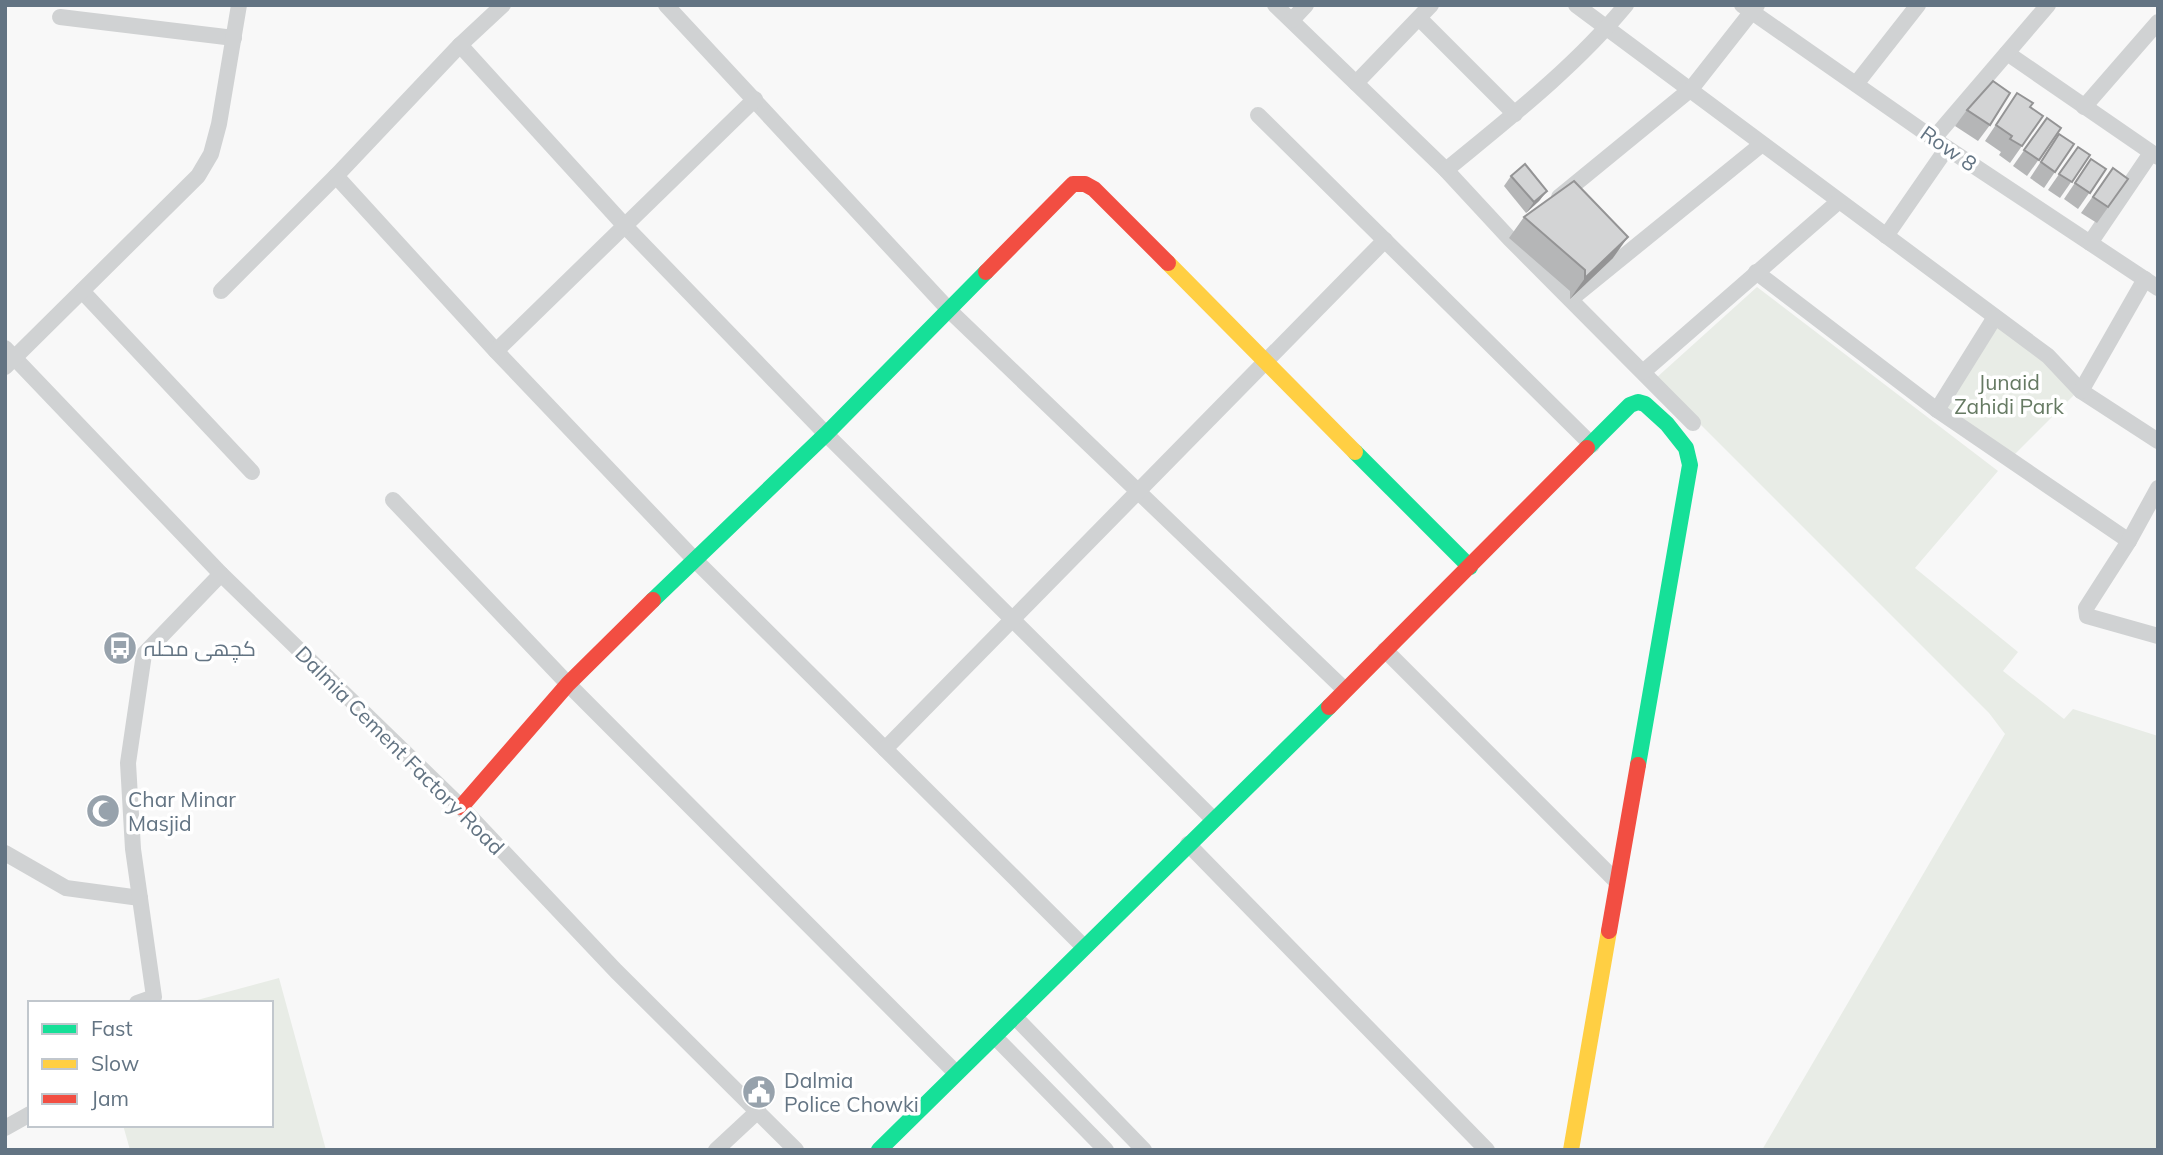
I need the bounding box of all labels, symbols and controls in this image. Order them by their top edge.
street label: Row 8 [1916,119,1982,177]
park label: Junaid Zahidi Park [1954,369,2064,419]
bus stop icon: کچھی محلہ [101,629,139,667]
place label: کچھی محلہ [144,635,256,663]
street label: Dalmia Cement Factory Road [290,640,510,860]
place label: Char Minar Masjid [128,786,236,836]
mosque icon: Char Minar Masjid [84,792,122,830]
legend [28,1001,273,1127]
text: Fast [91,1015,133,1041]
text: Slow [91,1050,139,1076]
place label: Dalmia Police Chowki [784,1067,919,1117]
public building icon: Dalmia Police Chowki [740,1073,778,1111]
text: Jam [91,1085,129,1111]

